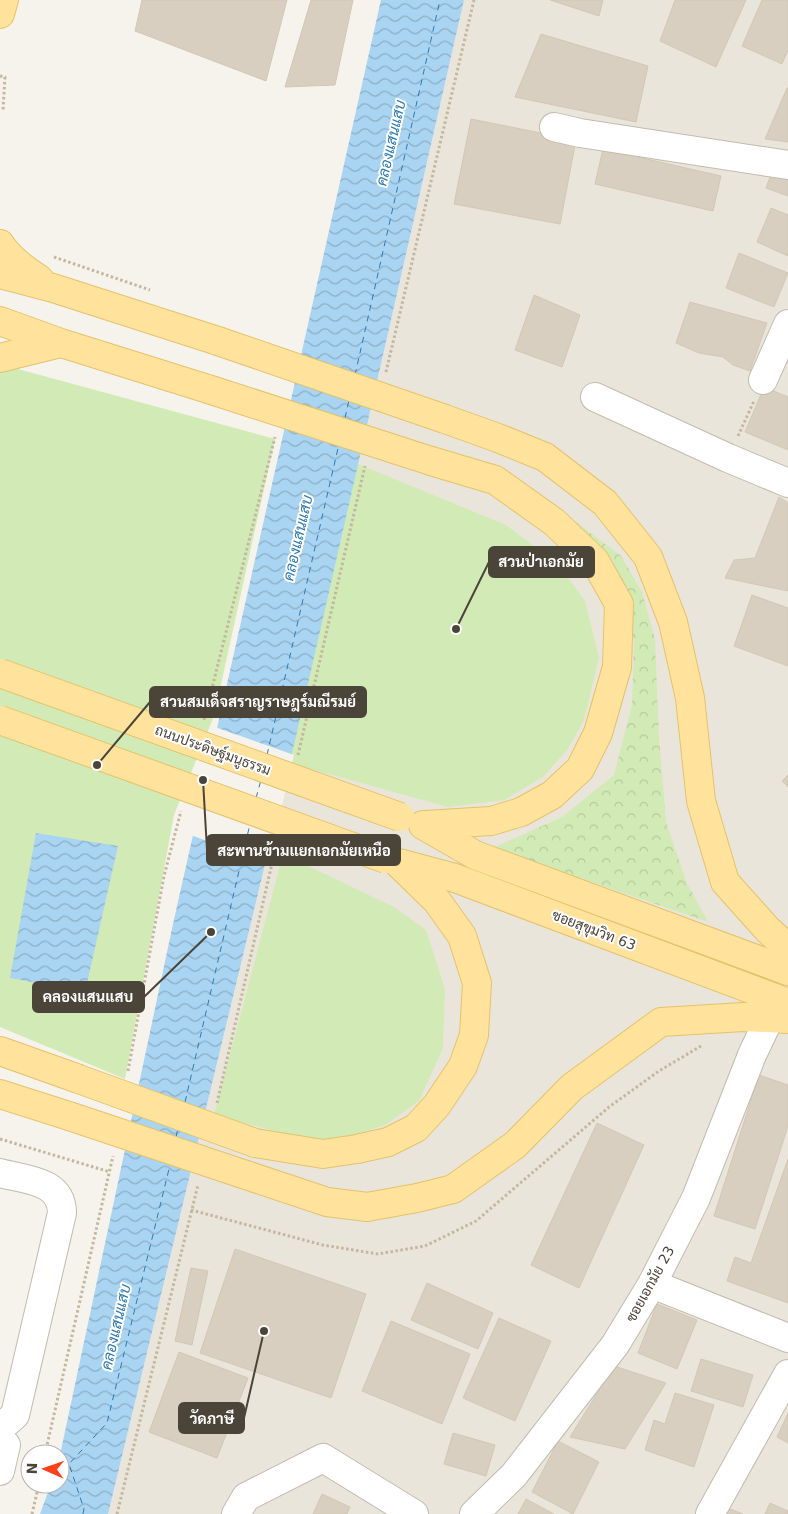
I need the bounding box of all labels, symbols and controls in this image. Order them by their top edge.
water label: คลองแสนแสบ [372,98,410,188]
water label: คลองแสนแสบ [279,493,317,583]
callout: สวนป่าเอกมัย [489,547,594,577]
text: สวนป่าเอกมัย [498,552,584,571]
callout: สวนสมเด็จสราญราษฎร์มณีรมย์ [150,687,366,717]
text: สวนสมเด็จสราญราษฎร์มณีรมย์ [160,691,357,712]
street label: ถนนประดิษฐ์มนูธรรม [152,721,273,780]
callout: สะพานข้ามแยกเอกมัยเหนือ [207,835,400,865]
text: สะพานข้ามแยกเอกมัยเหนือ [217,841,391,860]
street label: ซอยสุขุมวิท 63 [549,907,638,955]
callout: คลองแสนแสบ [33,982,144,1012]
text: คลองแสนแสบ [43,988,133,1006]
street label: ซอยเอกมัย 23 [623,1243,677,1325]
water label: คลองแสนแสบ [97,1282,135,1372]
callout: วัดภาษี [179,1403,244,1433]
text: วัดภาษี [189,1409,235,1428]
north arrow [20,1444,70,1494]
text: N [24,1462,40,1475]

